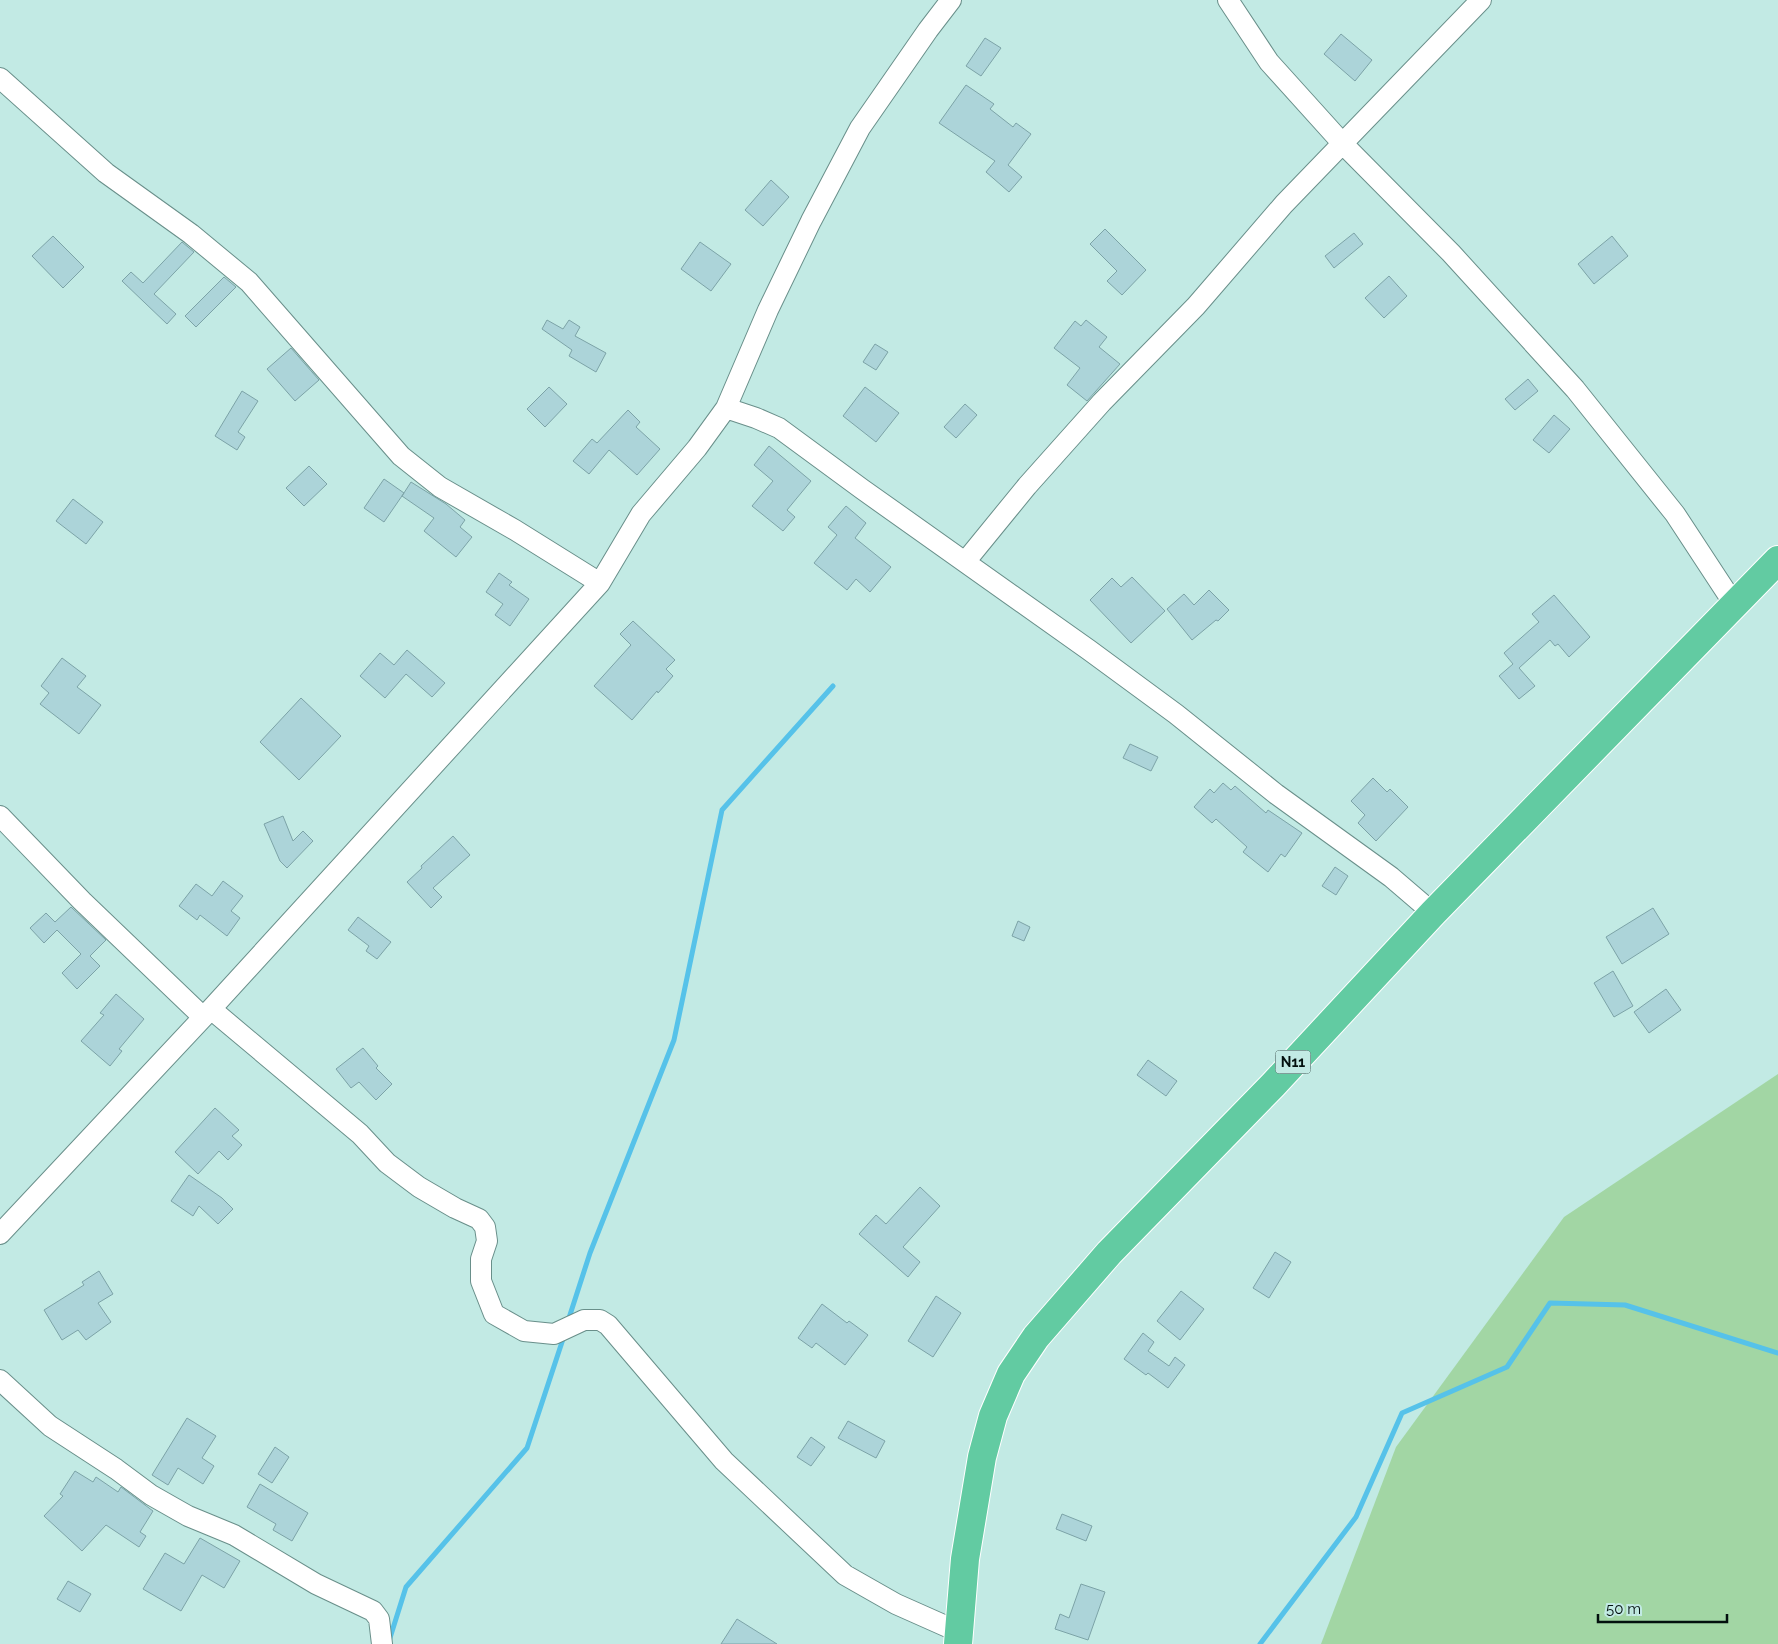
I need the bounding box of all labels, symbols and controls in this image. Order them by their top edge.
road number: N11 [1276,1050,1310,1074]
scale bar [1598,1592,1727,1624]
text: 50 m [1606,1600,1641,1618]

